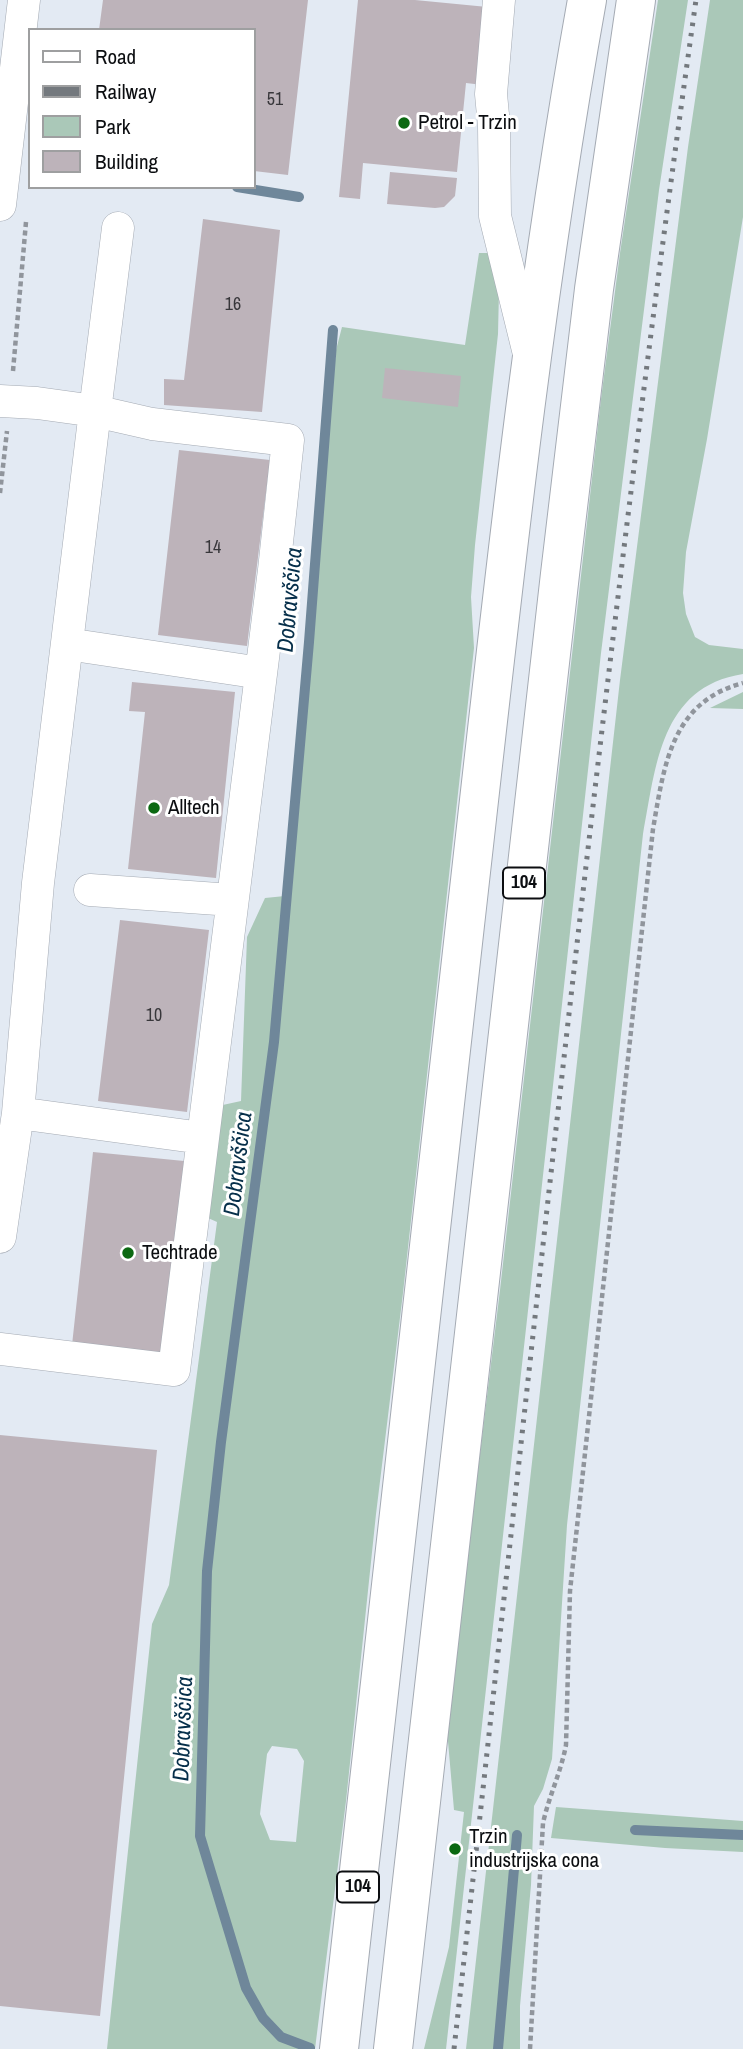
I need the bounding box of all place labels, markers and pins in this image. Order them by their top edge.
place label: Petrol - Trzin [418,110,517,136]
marker: Petrol - Trzin [396,115,412,131]
place label: Alltech [168,795,220,821]
marker: Alltech [146,800,162,816]
place label: Techtrade [142,1240,218,1266]
marker: Techtrade [120,1245,136,1261]
place label: Trzin industrijska cona [469,1824,599,1874]
marker: Trzin industrijska cona [447,1841,463,1857]

